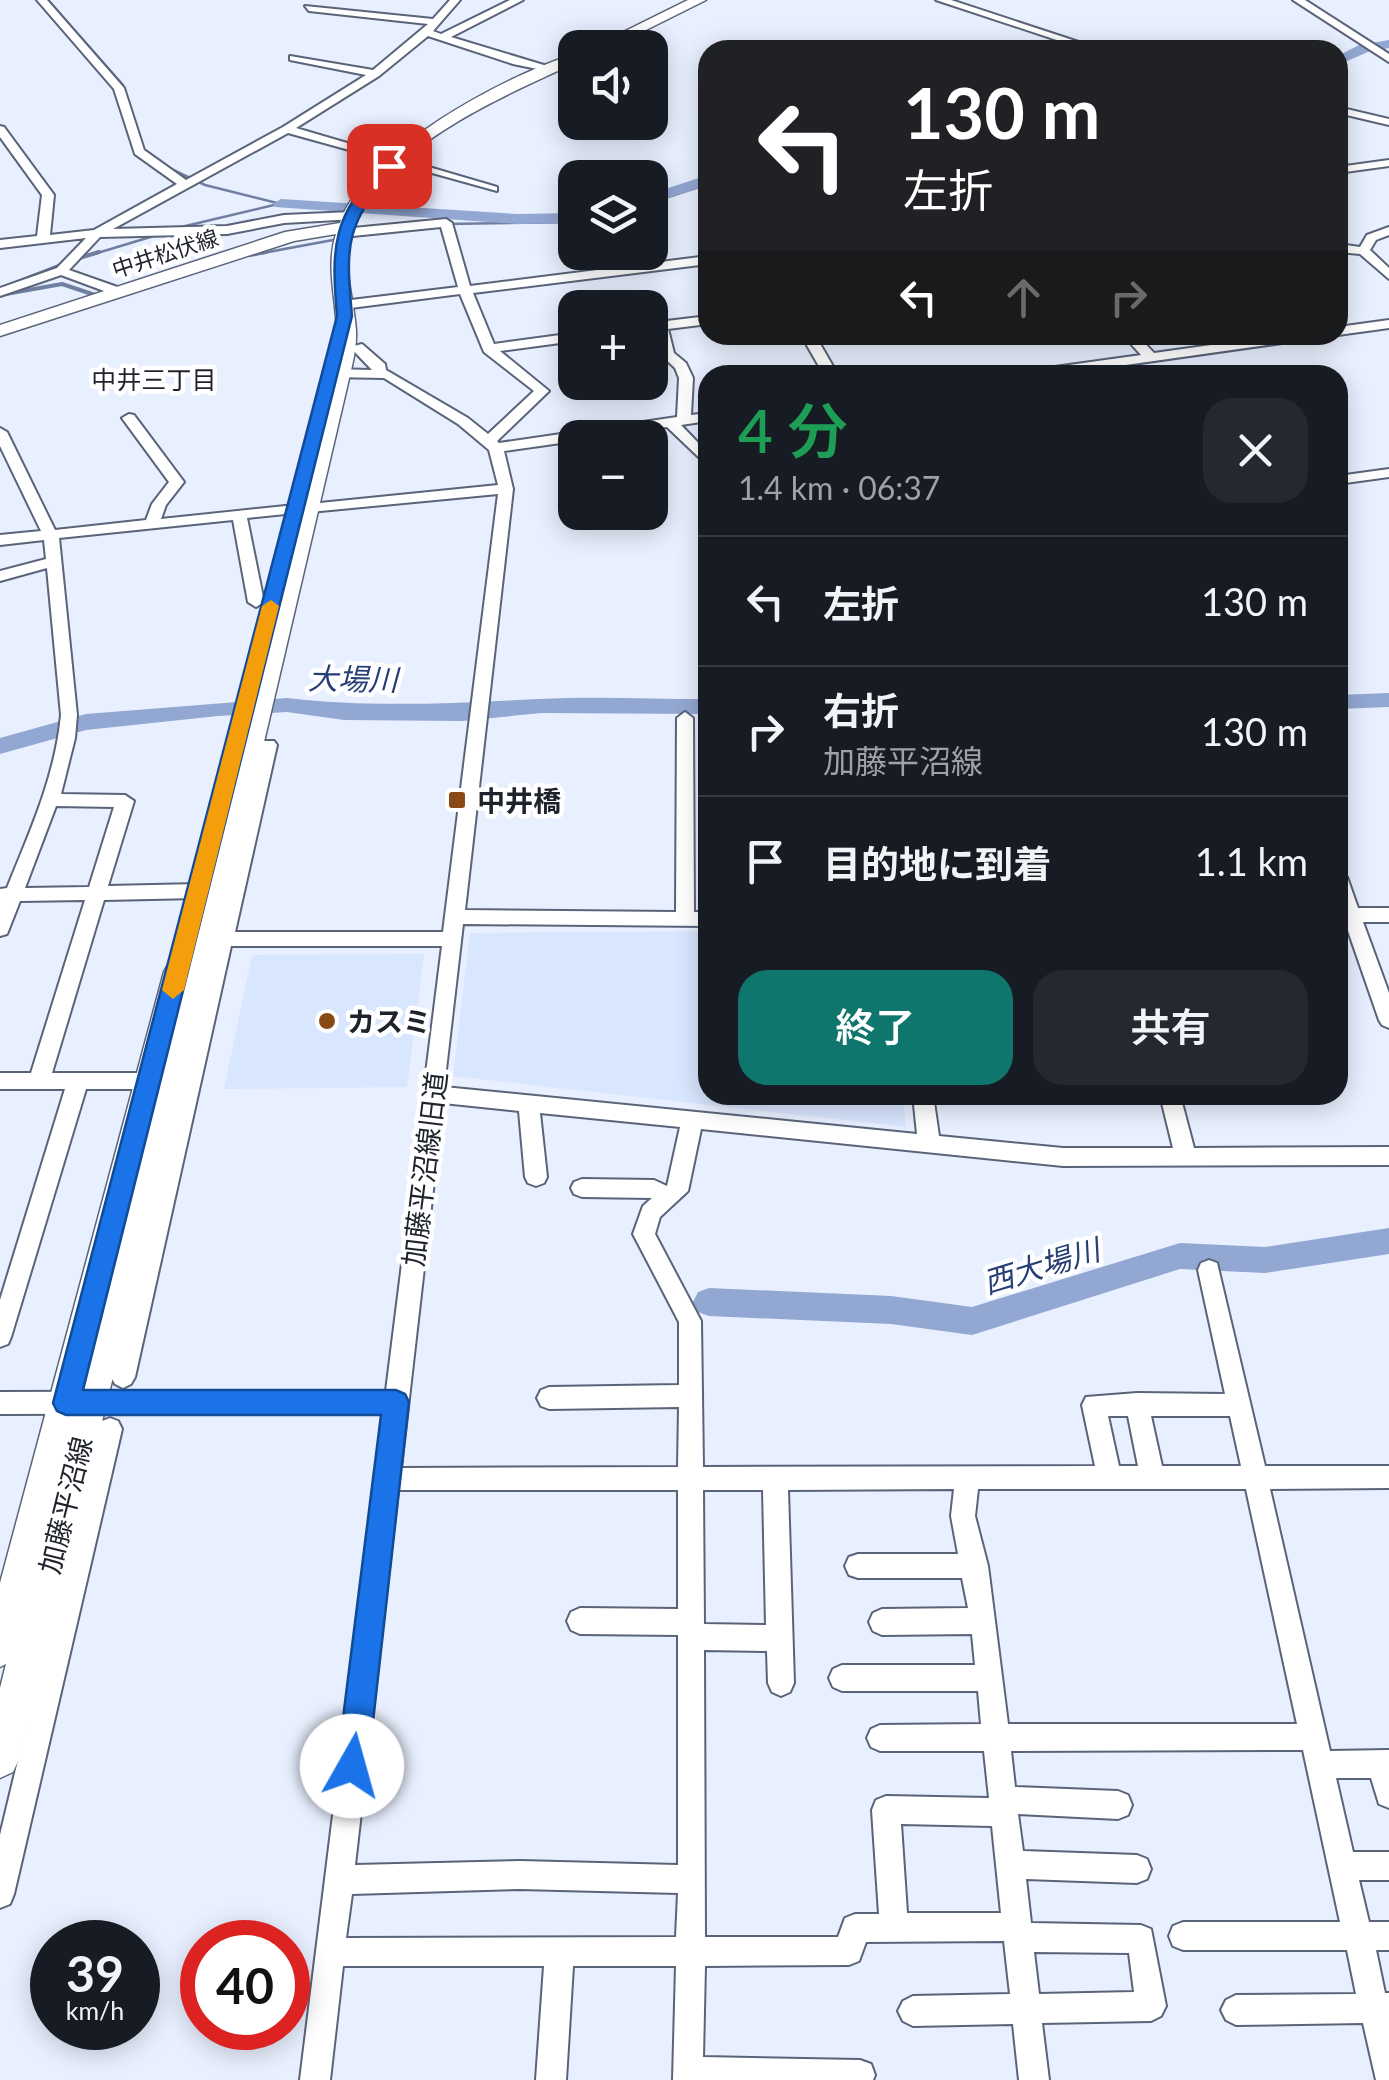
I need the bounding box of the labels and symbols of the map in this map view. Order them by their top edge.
pin [347,124,432,209]
street label: 中井松伏線 [109,223,221,283]
district label: 中井三丁目 [91,364,217,394]
water label: 大場川 [308,659,401,697]
place label: 中井橋 [477,783,561,817]
marker: 中井橋 [446,789,468,811]
place label: カスミ [347,1004,431,1038]
marker: カスミ [316,1010,338,1032]
street label: 加藤平沼線旧道 [395,1070,453,1268]
water label: 西大場川 [978,1229,1107,1300]
street label: 加藤平沼線 [32,1433,98,1577]
position arrow [300,1714,404,1818]
speed limit sign: 40 [180,1920,310,2050]

